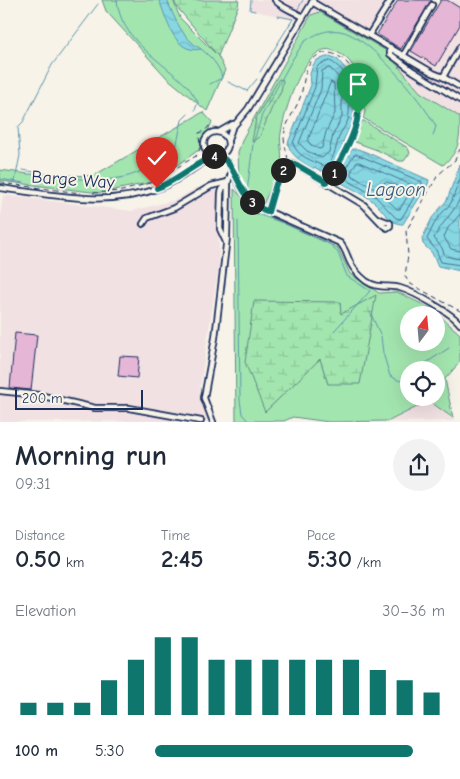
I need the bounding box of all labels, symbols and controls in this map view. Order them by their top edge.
pin [337,63,379,114]
icon: arrive [344,70,372,98]
pin [136,137,178,188]
icon: check [143,144,171,172]
pin: 4 [202,144,226,168]
text: 4 [211,148,218,165]
pin: 2 [270,158,296,182]
pin: 1 [322,160,346,186]
text: 2 [280,162,287,179]
text: 1 [332,165,337,182]
street label: Barge Way [31,167,116,193]
water label: Lagoon [366,179,426,201]
pin: 3 [240,190,264,214]
text: 3 [249,194,256,211]
north arrow [400,306,445,351]
map controls [400,306,445,406]
button: locate [400,361,445,406]
scale bar [15,387,142,410]
text: 200 m [22,390,63,407]
button: share [393,439,445,491]
text: Morning run [15,440,167,472]
text: 09:31 [15,475,51,493]
text: Distance [15,527,65,544]
text: Time [161,527,190,544]
text: Pace [307,527,335,544]
text: 0.50 [15,544,61,573]
text: 2:45 [161,544,204,573]
text: 5:30 [307,544,352,573]
text: km [61,554,84,571]
text: /km [352,554,381,571]
text: Elevation [15,602,76,620]
text: 30–36 m [382,602,445,620]
text: 100 m [15,742,58,760]
text: 5:30 [95,742,124,760]

